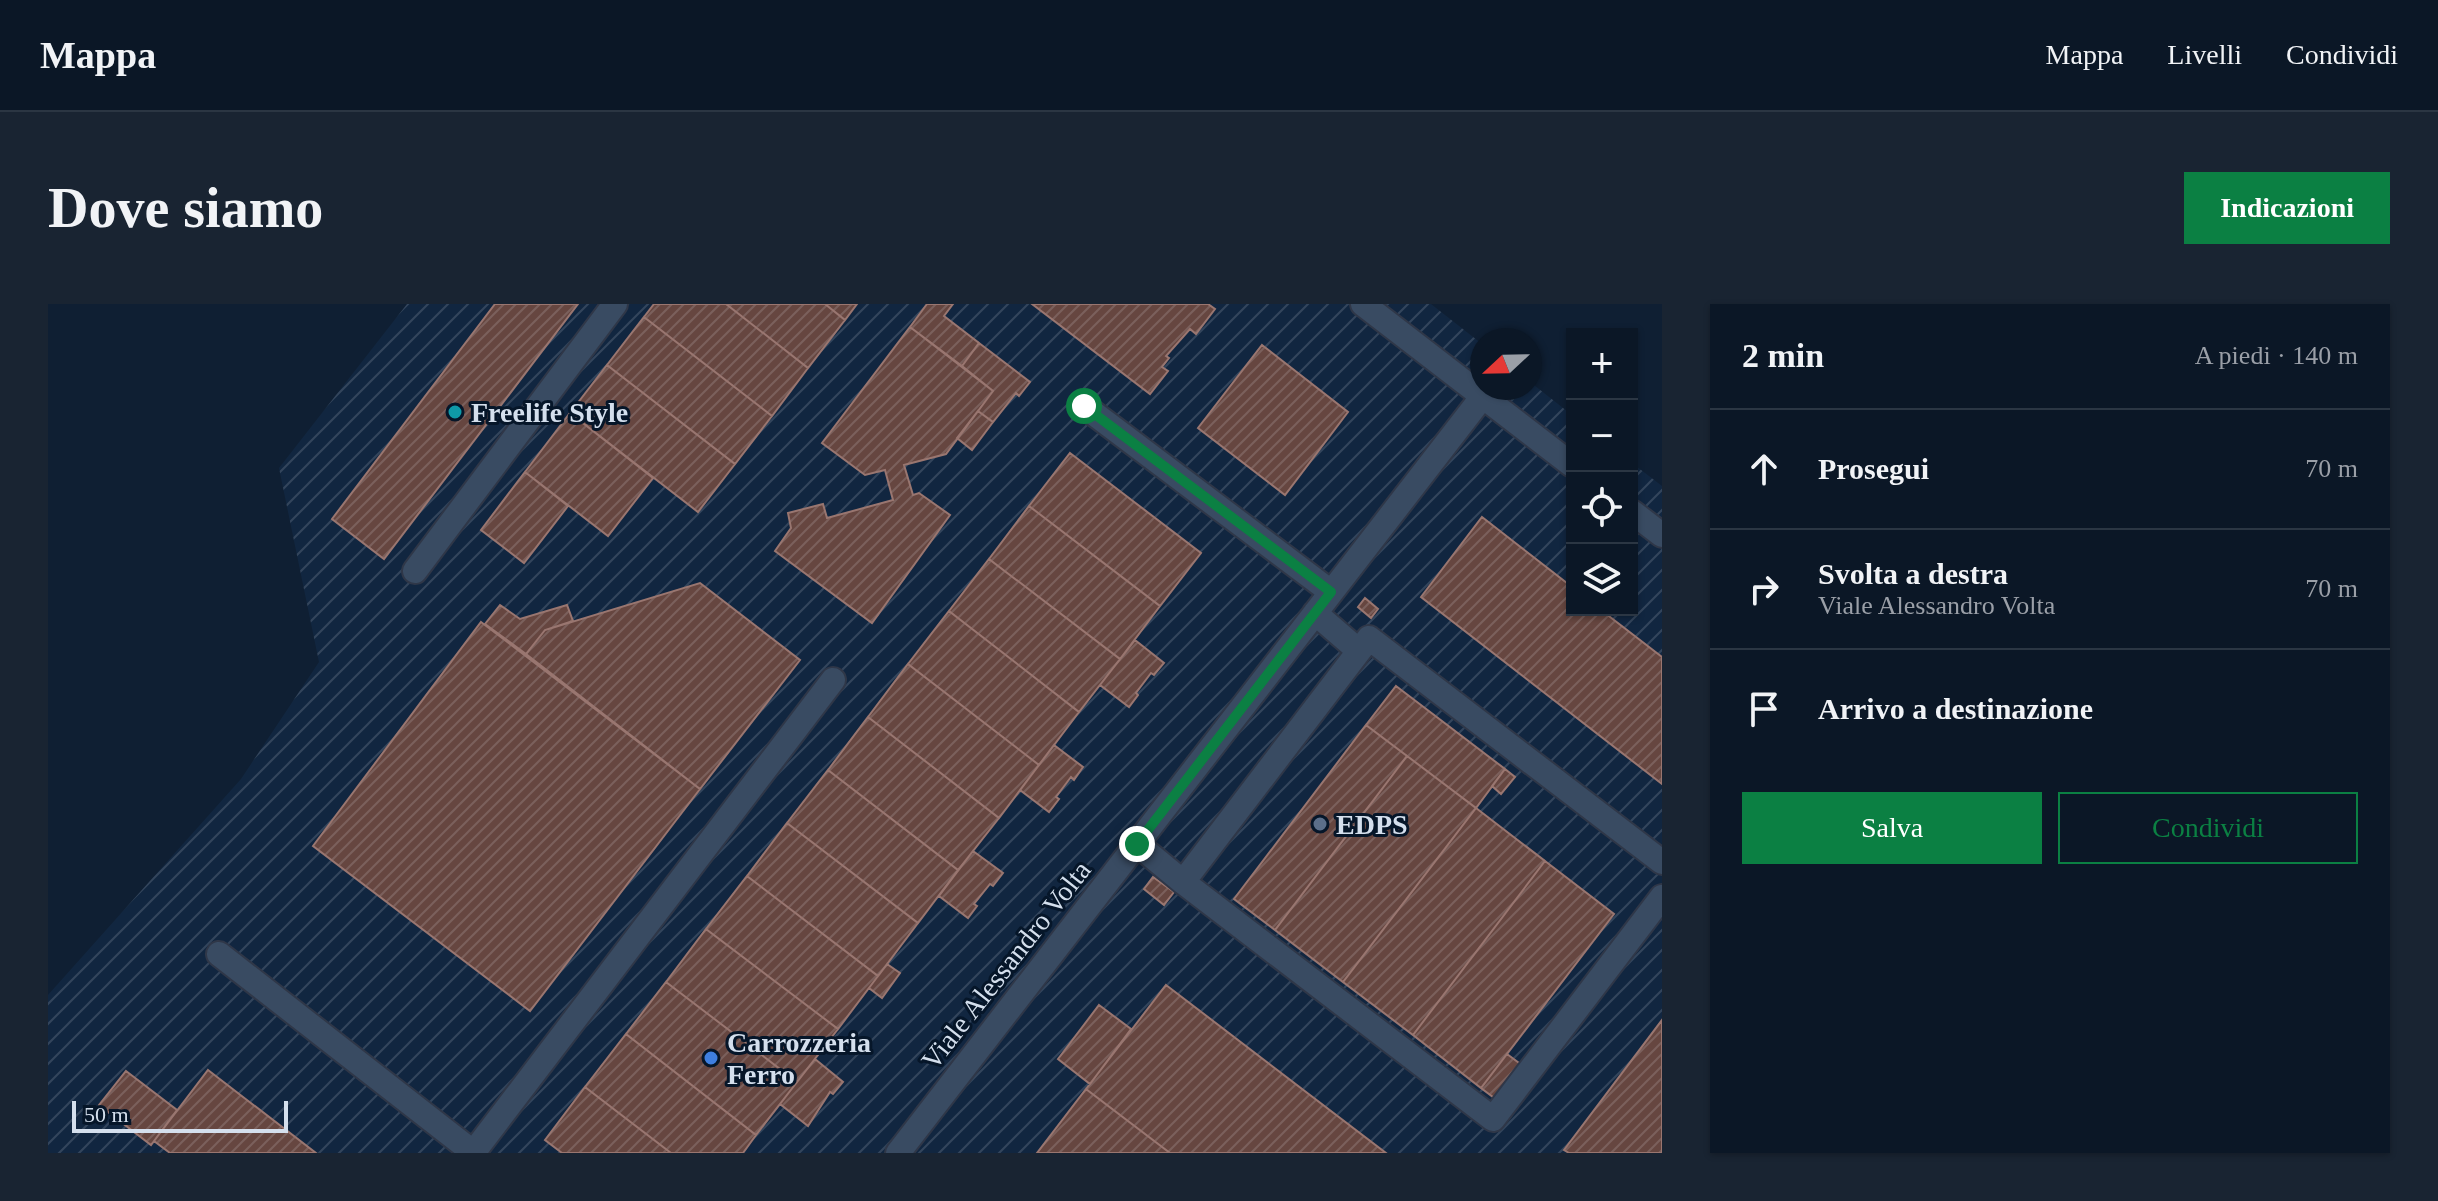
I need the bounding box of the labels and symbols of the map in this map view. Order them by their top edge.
north arrow [1470,328,1542,400]
route start [1066,388,1102,424]
place label: Freelife Style [471,397,628,428]
marker: Freelife Style [446,403,464,421]
place label: EDPS [1336,809,1408,840]
marker: EDPS [1311,815,1329,833]
route end [1119,826,1155,862]
street label: Viale Alessandro Volta [915,854,1097,1075]
place label: Carrozzeria Ferro [727,1027,871,1090]
marker: Carrozzeria Ferro [702,1049,720,1067]
scale bar [72,1097,288,1133]

